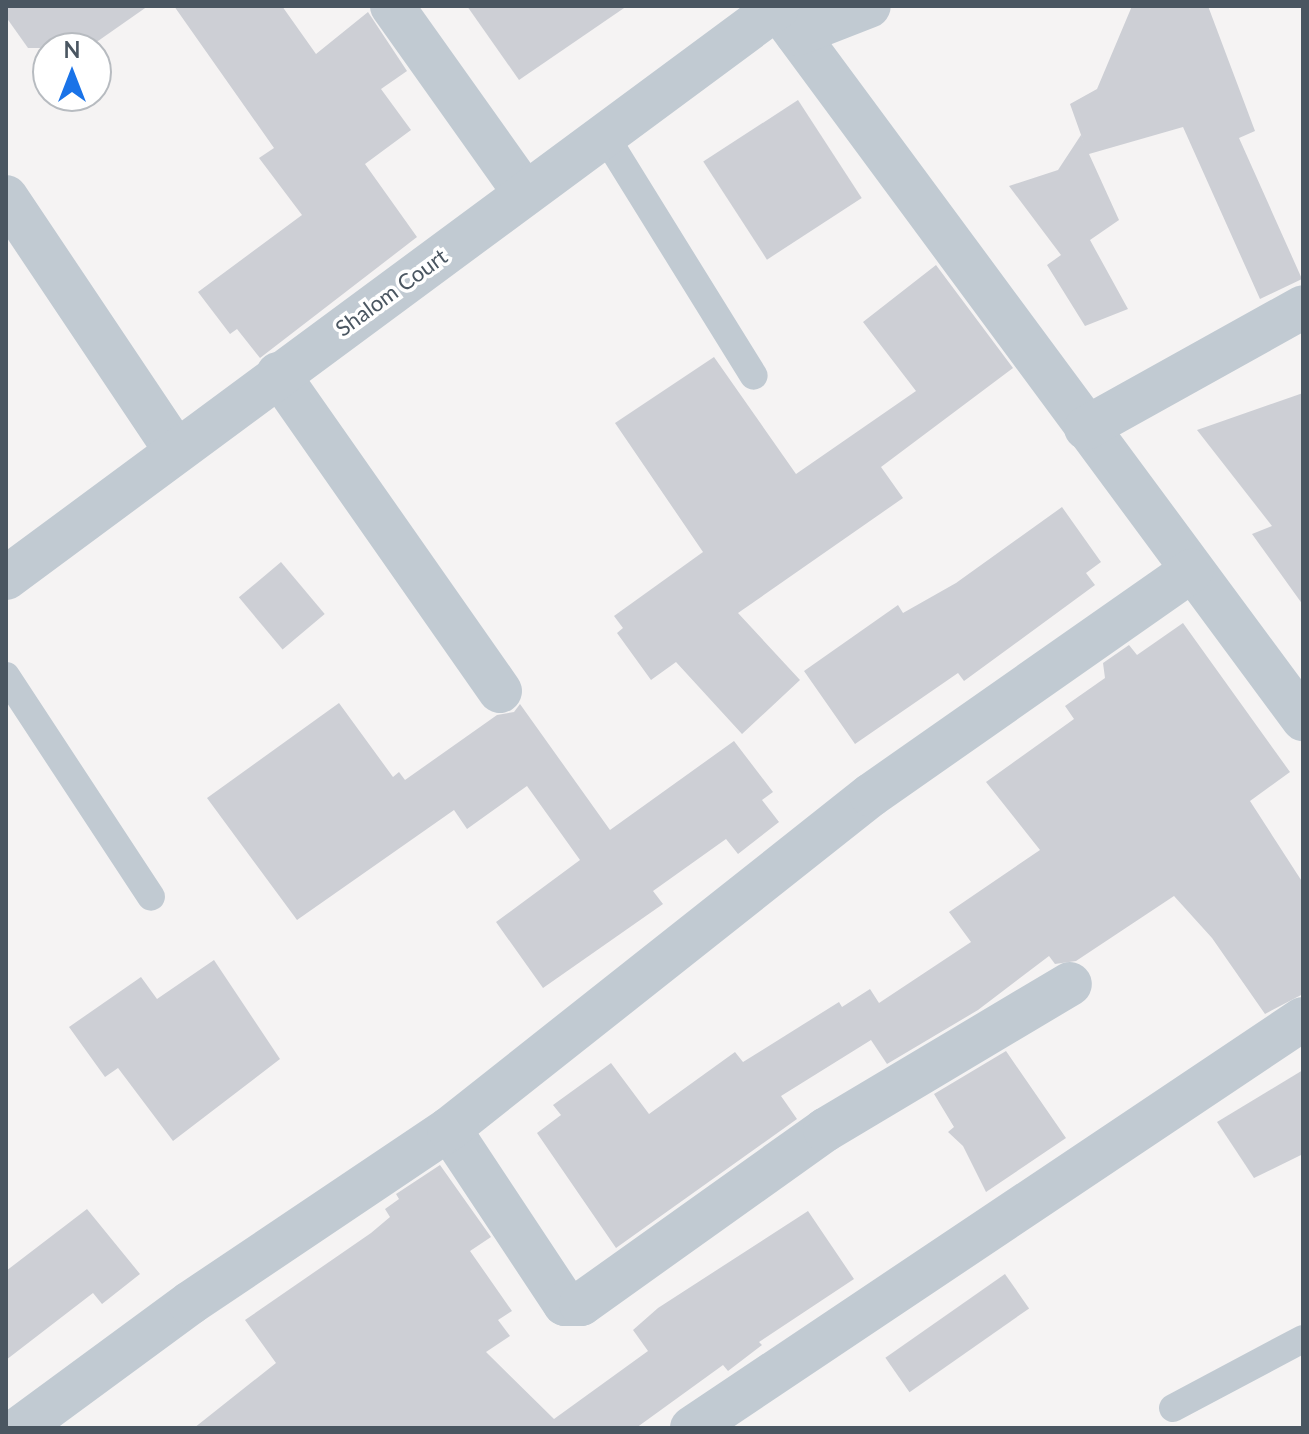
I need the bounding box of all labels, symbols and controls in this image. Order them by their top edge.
north arrow [32,32,112,112]
text: N [64,36,80,63]
street label: Shalom Court [330,243,452,341]

